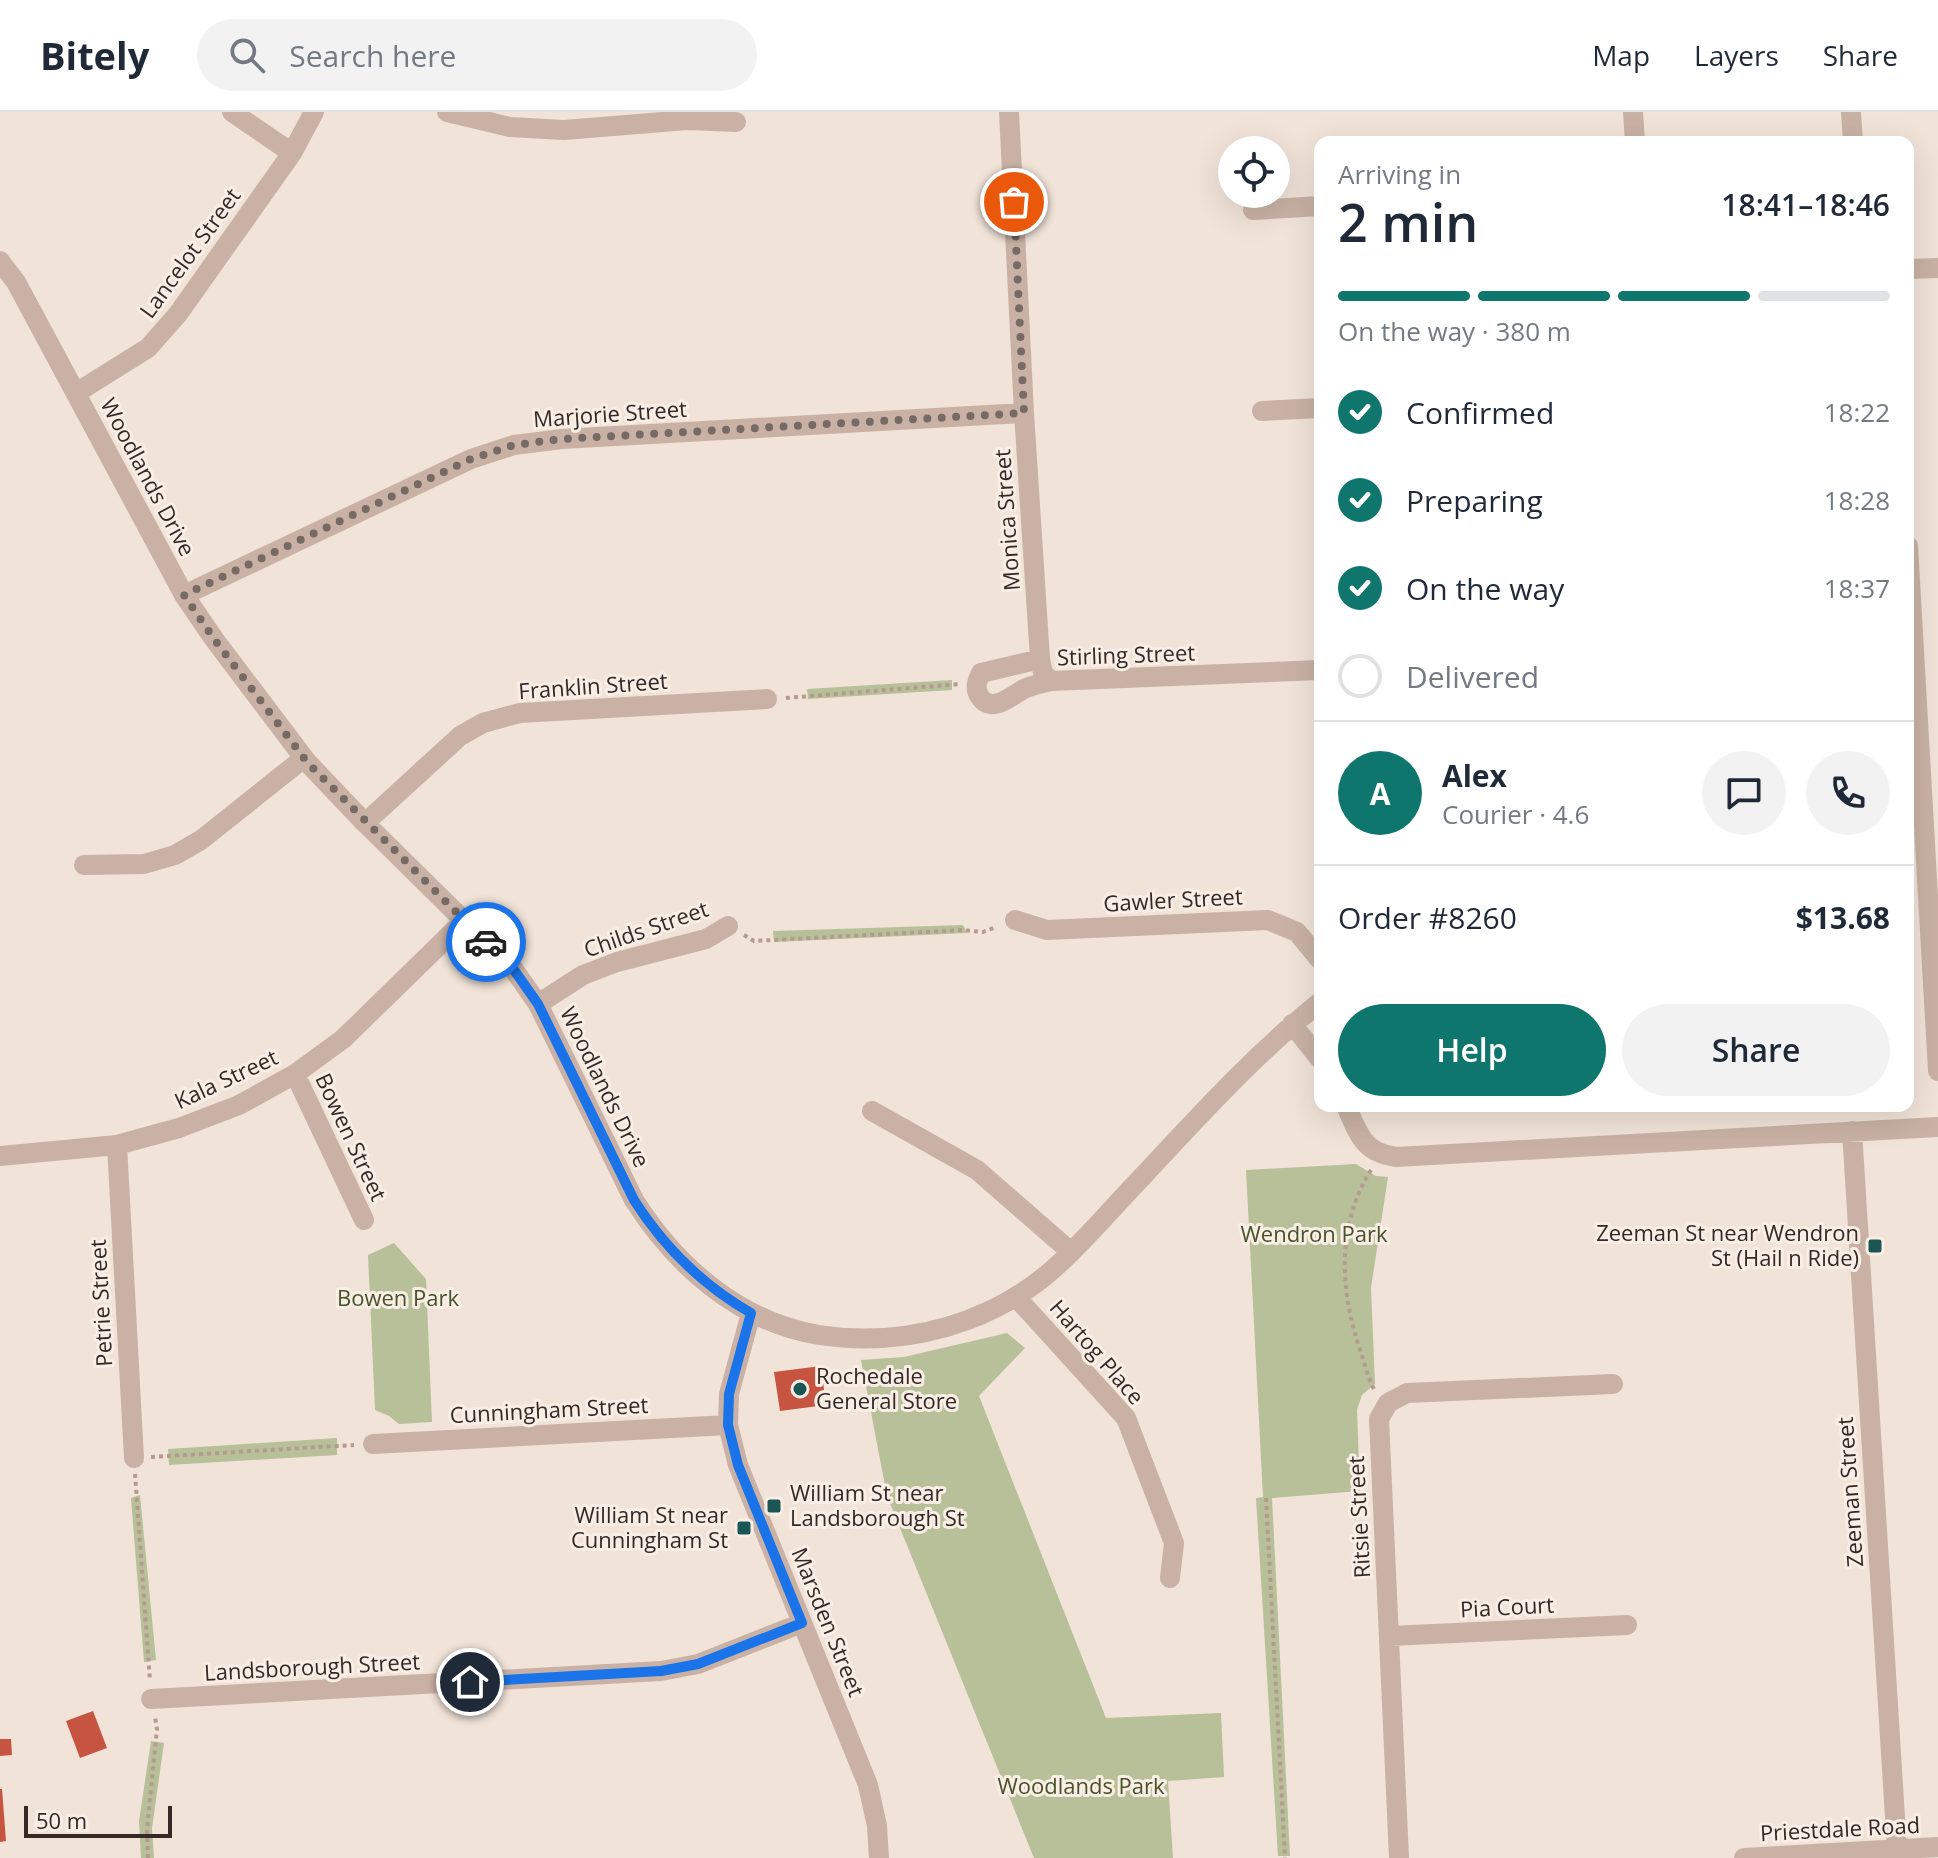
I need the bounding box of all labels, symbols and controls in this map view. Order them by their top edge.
search box [197,19,757,91]
text: Bitely [40,29,149,81]
icon: search [225,33,269,77]
text: Search here [289,35,456,76]
text: Map [1592,36,1650,74]
text: Layers [1694,36,1779,74]
text: Share [1823,36,1898,74]
map controls [1218,136,1290,208]
button: locate [1218,136,1290,208]
text: Arriving in [1338,156,1461,192]
pin [980,168,1048,236]
icon: bag [992,180,1036,224]
street label: Lancelot Street [132,181,247,323]
text: 18:41–18:46 [1721,184,1890,225]
text: 2 min [1338,186,1478,257]
text: On the way · 380 m [1338,313,1571,349]
icon: check [1338,390,1382,434]
street label: Woodlands Drive [95,392,203,561]
text: Confirmed [1406,392,1554,433]
street label: Marjorie Street [532,393,688,433]
text: 18:22 [1824,394,1890,430]
street label: Monica Street [986,448,1026,592]
icon: check [1338,478,1382,522]
text: Preparing [1406,480,1543,521]
text: 18:28 [1824,482,1890,518]
icon: check [1338,566,1382,610]
text: On the way [1406,568,1564,609]
text: 18:37 [1824,570,1890,606]
street label: Stirling Street [1056,637,1196,671]
text: Delivered [1406,656,1539,697]
street label: Franklin Street [517,665,669,705]
button: chat [1702,751,1786,835]
button: phone [1806,751,1890,835]
text: Alex [1442,755,1507,796]
text: A [1370,773,1390,814]
text: Courier · 4.6 [1442,796,1589,832]
street label: Gawler Street [1103,880,1243,918]
street label: Childs Street [580,893,712,963]
text: Order #8260 [1338,897,1517,938]
text: $13.68 [1796,897,1890,938]
courier [446,902,526,982]
icon: car [464,920,508,964]
street label: Woodlands Drive [554,1001,658,1172]
button: Help [1338,1004,1606,1096]
button: Share [1622,1004,1890,1096]
street label: Kala Street [169,1041,282,1115]
street label: Bowen Street [309,1068,395,1205]
place label: Zeeman St near Wendron St (Hail n Ride) [1596,1217,1859,1272]
park label: Wendron Park [1240,1218,1388,1248]
marker: Zeeman St near Wendron St (Hail n Ride) [1866,1237,1884,1255]
street label: Petrie Street [82,1238,118,1368]
park label: Bowen Park [337,1282,459,1312]
street label: Hartog Place [1044,1292,1152,1410]
place label: Rochedale General Store [816,1360,957,1415]
marker: Rochedale General Store [791,1380,809,1398]
street label: Cunningham Street [449,1389,649,1429]
street label: Zeeman Street [1829,1416,1869,1568]
street label: Ritsie Street [1340,1455,1376,1579]
place label: William St near Landsborough St [790,1477,965,1532]
marker: William St near Landsborough St [765,1497,783,1515]
place label: William St near Cunningham St [571,1499,728,1554]
marker: William St near Cunningham St [735,1519,753,1537]
street label: Marsden Street [785,1543,872,1701]
street label: Pia Court [1459,1589,1555,1623]
street label: Landsborough Street [203,1645,421,1687]
pin [436,1648,504,1716]
icon: home [448,1660,492,1704]
park label: Woodlands Park [997,1770,1165,1800]
scale bar [24,1802,172,1838]
text: 50 m [36,1805,87,1835]
street label: Priestdale Road [1759,1809,1921,1847]

